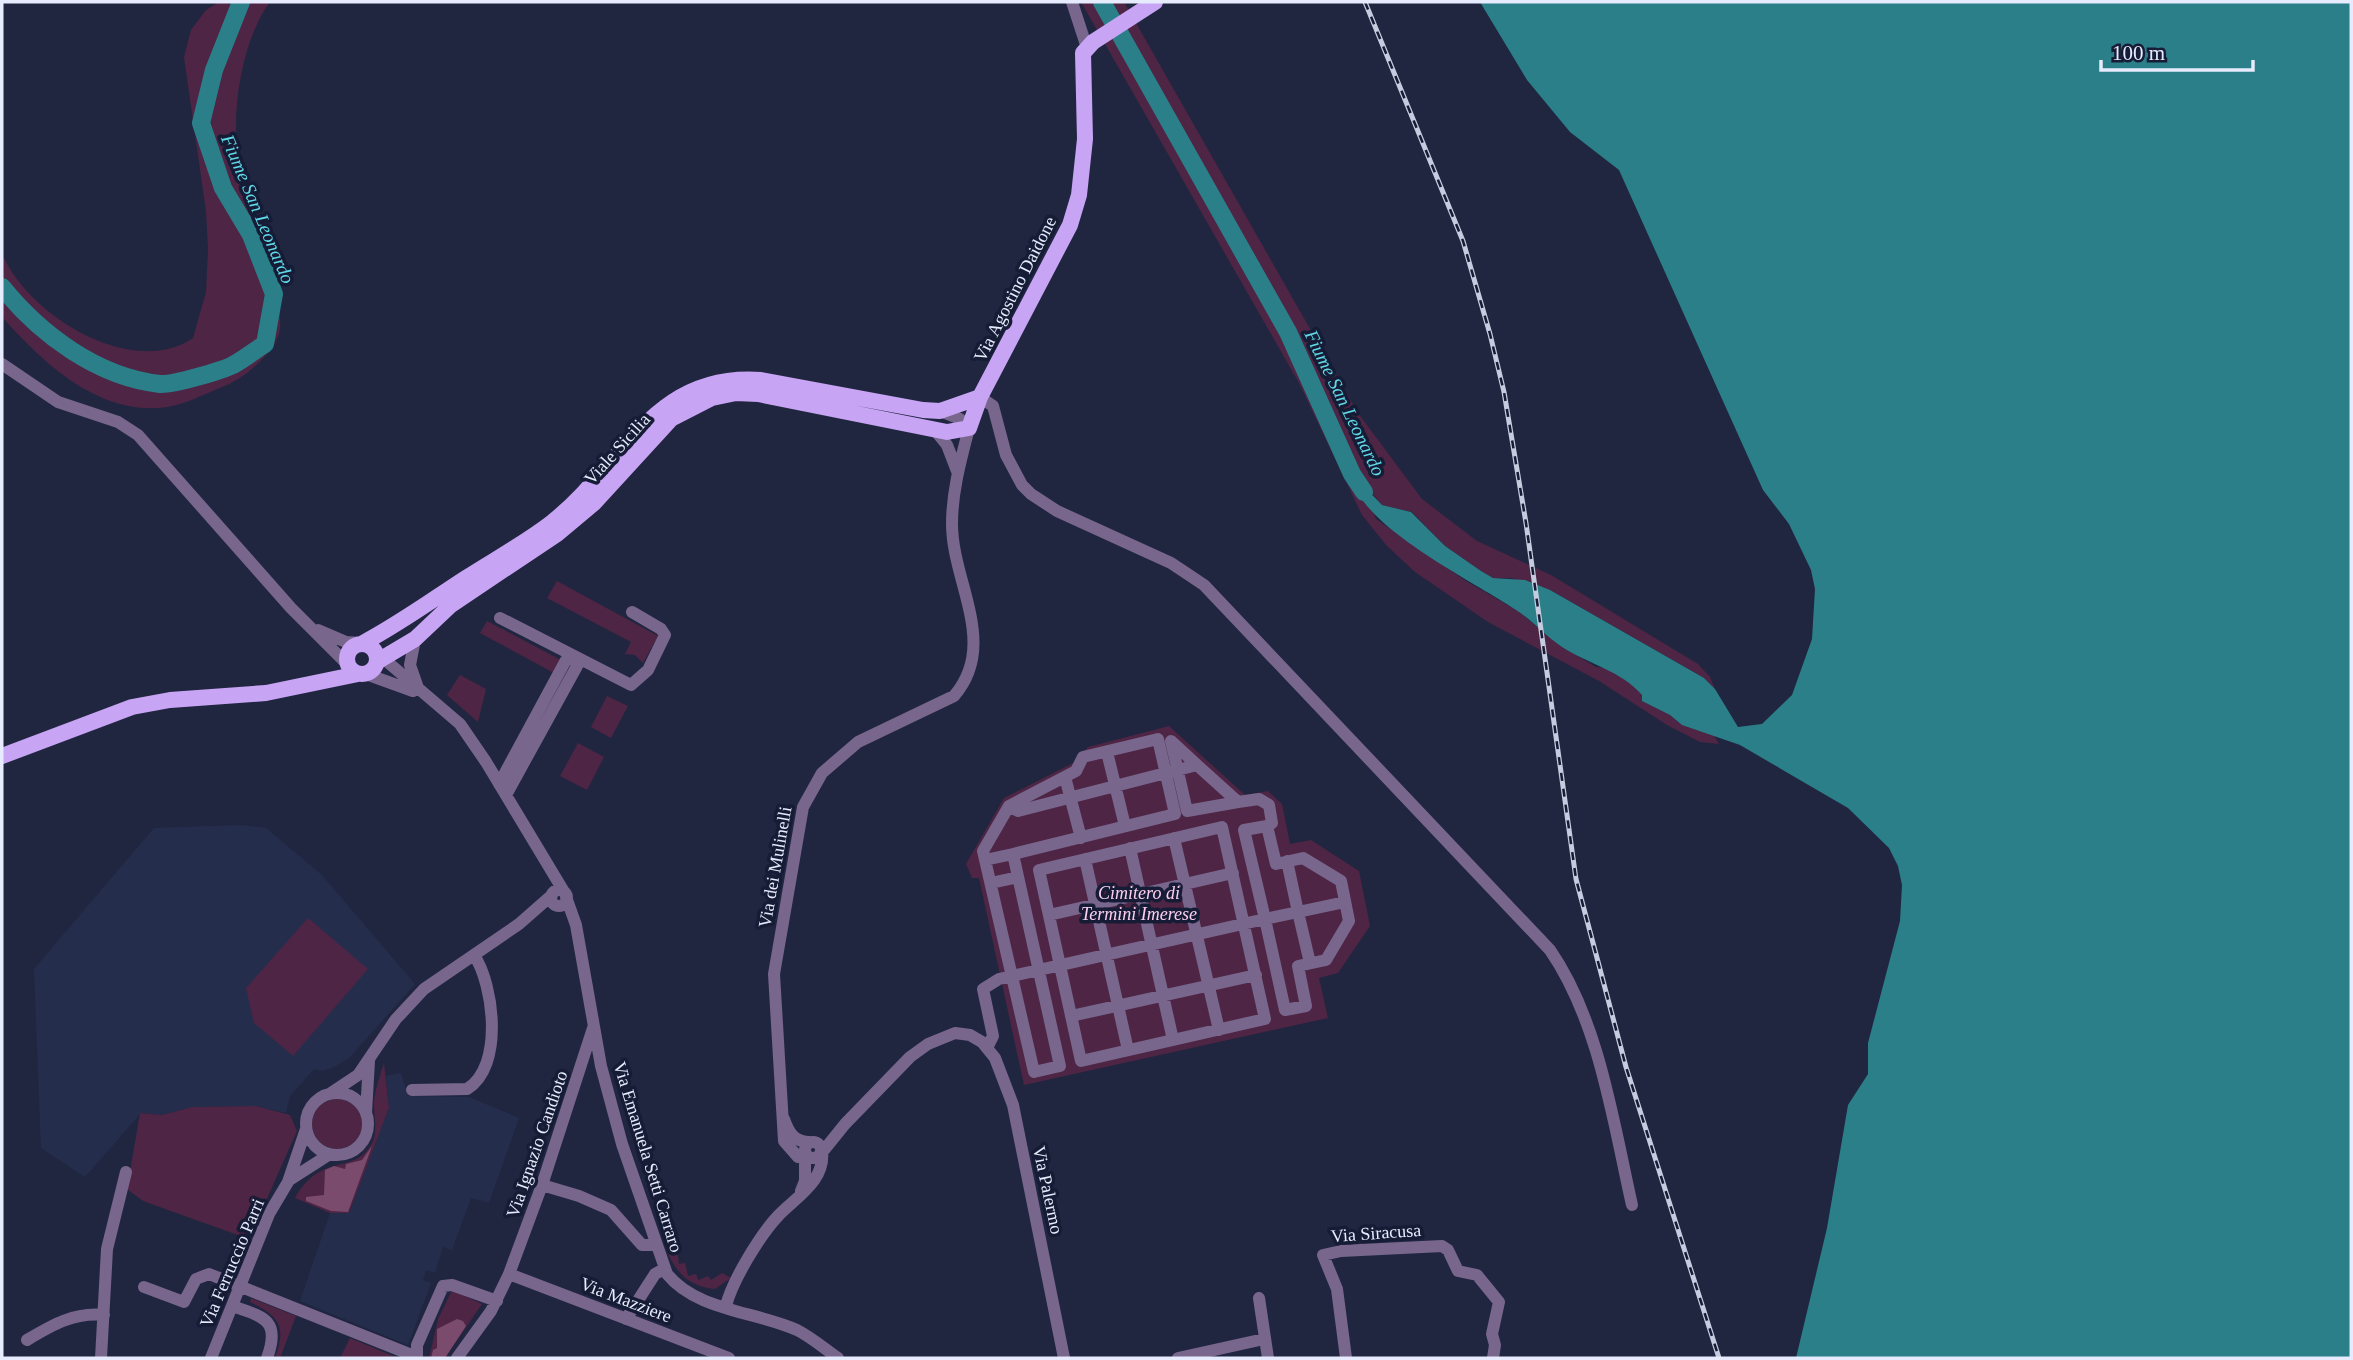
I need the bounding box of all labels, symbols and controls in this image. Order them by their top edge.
scale bar [2101,28,2253,72]
text: 100 m [2112,41,2165,65]
water label: Fiume San Leonardo [217,130,299,287]
street label: Via Agostino Daidone [970,213,1060,365]
water label: Fiume San Leonardo [1300,326,1389,479]
street label: Viale Sicilia [580,409,654,489]
street label: Via dei Mulinelli [754,805,796,929]
park label: Cimitero di Termini Imerese [1081,883,1197,924]
street label: Via Emanuela Setti Carraro [609,1059,687,1255]
street label: Via Ignazio Candioto [502,1068,572,1220]
street label: Via Palermo [1029,1144,1067,1236]
street label: Via Ferruccio Parri [196,1196,268,1330]
street label: Via Siracusa [1330,1220,1422,1246]
street label: Via Mazziere [577,1273,675,1327]

